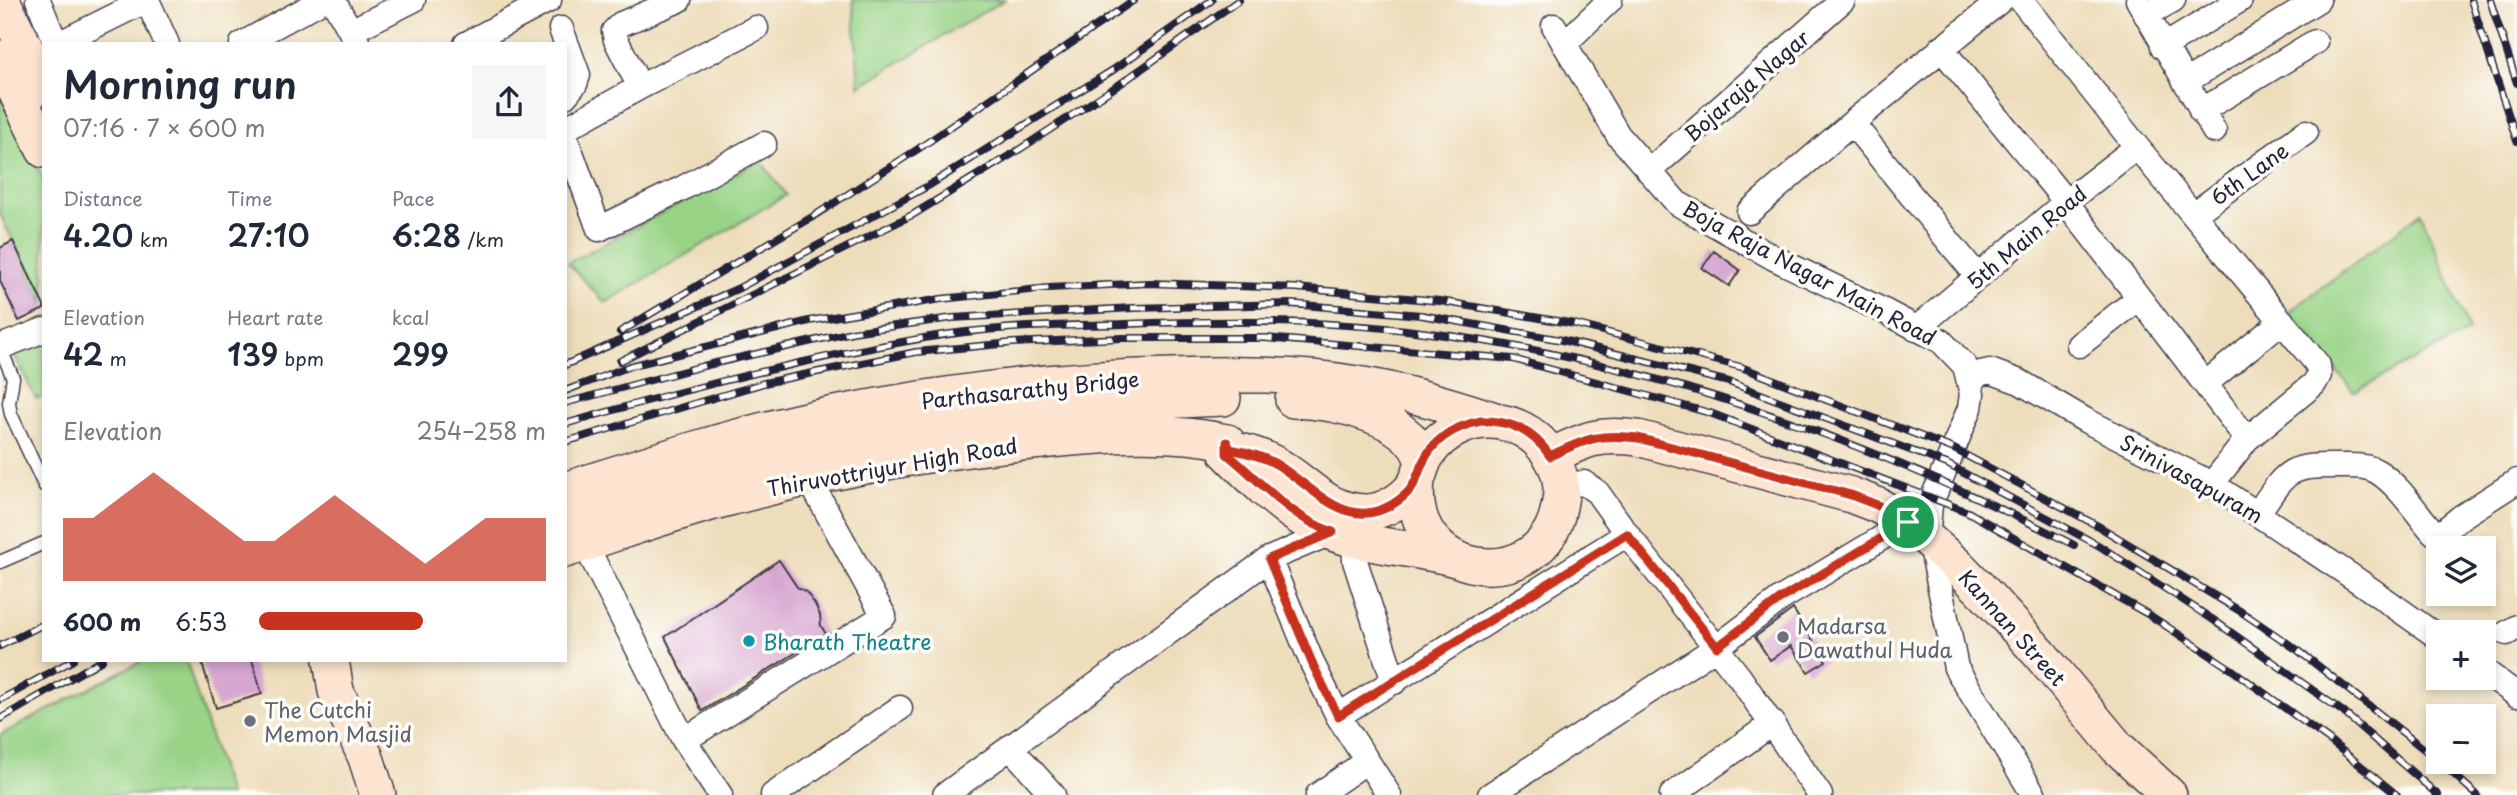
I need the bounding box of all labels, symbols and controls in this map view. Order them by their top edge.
street label: Bojaraja Nagar [1676,21,1816,149]
text: Morning run [63,55,297,112]
button: share [472,65,546,139]
text: 07:16 · 7 × 600 m [63,110,265,145]
street label: 6th Lane [2203,134,2295,212]
street label: 5th Main Road [1959,177,2093,297]
text: Distance [63,184,143,212]
text: Time [227,184,272,212]
text: Pace [392,184,435,212]
street label: Boja Raja Nagar Main Road [1678,191,1942,353]
text: 4.20 [63,212,133,257]
text: 27:10 [227,212,310,257]
text: 6:28 [392,212,461,257]
text: km [133,225,168,253]
text: /km [461,225,504,253]
text: Elevation [63,303,145,331]
text: Heart rate [227,303,323,331]
text: kcal [392,303,430,331]
text: 42 [63,331,103,376]
text: 139 [227,331,278,376]
text: 299 [392,331,449,376]
text: m [103,344,127,372]
text: bpm [278,344,324,372]
street label: Parthasarathy Bridge [919,362,1141,416]
text: Elevation [63,413,162,448]
text: 254–258 m [416,413,546,448]
street label: Srinivasapuram [2115,425,2269,531]
street label: Thiruvottriyur High Road [764,428,1020,504]
pin [1878,492,1938,552]
icon: arrive [1889,503,1927,541]
map controls [2426,536,2496,774]
button: layers [2426,536,2496,606]
street label: Kannan Street [1952,561,2074,693]
text: 600 m [63,604,141,639]
text: 6:53 [175,604,227,639]
place label: Madarsa Dawathul Huda [1797,609,1953,665]
button: + [2426,620,2496,690]
place label: Bharath Theatre [763,625,931,657]
marker: Madarsa Dawathul Huda [1775,629,1791,645]
marker: Bharath Theatre [741,633,757,649]
place label: The Cutchi Memon Masjid [264,693,412,749]
button: − [2426,704,2496,774]
marker: The Cutchi Memon Masjid [242,713,258,729]

